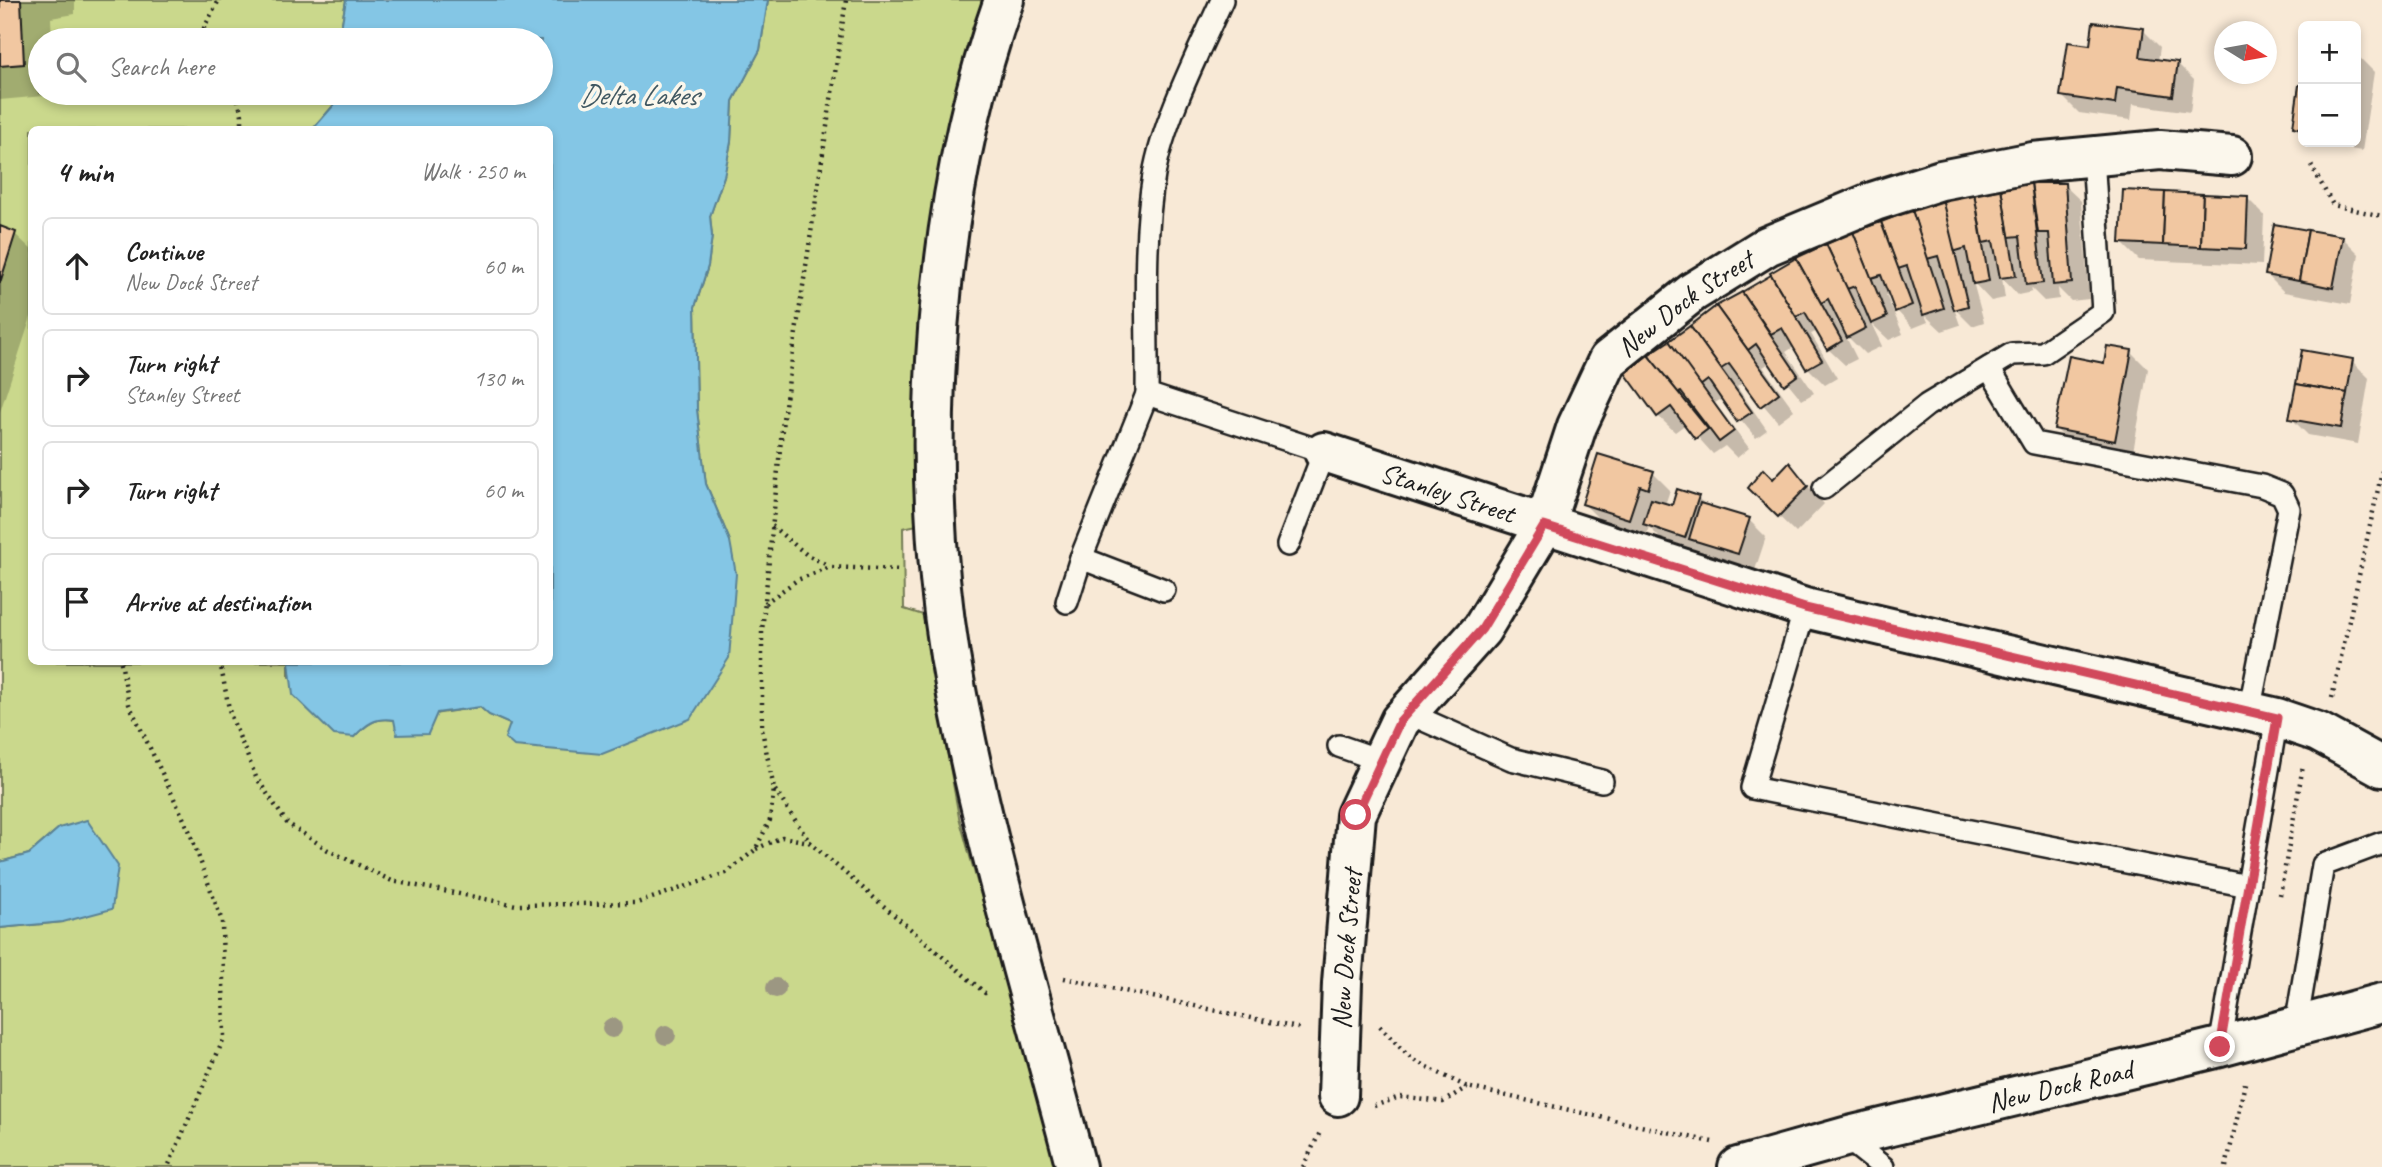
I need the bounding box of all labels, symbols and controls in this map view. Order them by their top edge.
north arrow [2214,21,2277,84]
map controls [2298,21,2361,147]
button: + [2298,21,2361,84]
search box [28,28,553,105]
icon: search [52,48,90,86]
text: Search here [108,50,214,83]
water label: Delta Lakes [579,76,703,114]
button: − [2298,84,2361,147]
text: 4 min [56,153,113,191]
text: Walk · 250 m [421,157,525,186]
text: Continue [125,235,203,268]
street label: New Dock Street [1609,240,1762,364]
icon: ahead [58,247,96,285]
text: 60 m [484,252,523,281]
text: New Dock Street [125,268,257,297]
text: Turn right [125,347,216,380]
icon: right [58,359,96,397]
text: 130 m [474,364,523,393]
text: Stanley Street [125,380,239,409]
street label: Stanley Street [1376,454,1522,531]
icon: right [58,471,96,509]
text: Turn right [125,474,216,507]
text: 60 m [484,476,523,505]
icon: arrive [58,583,96,621]
text: Arrive at destination [125,586,311,619]
route start [1340,799,1371,830]
street label: New Dock Street [1323,864,1369,1030]
route end [2204,1031,2235,1062]
street label: New Dock Road [1984,1050,2139,1120]

